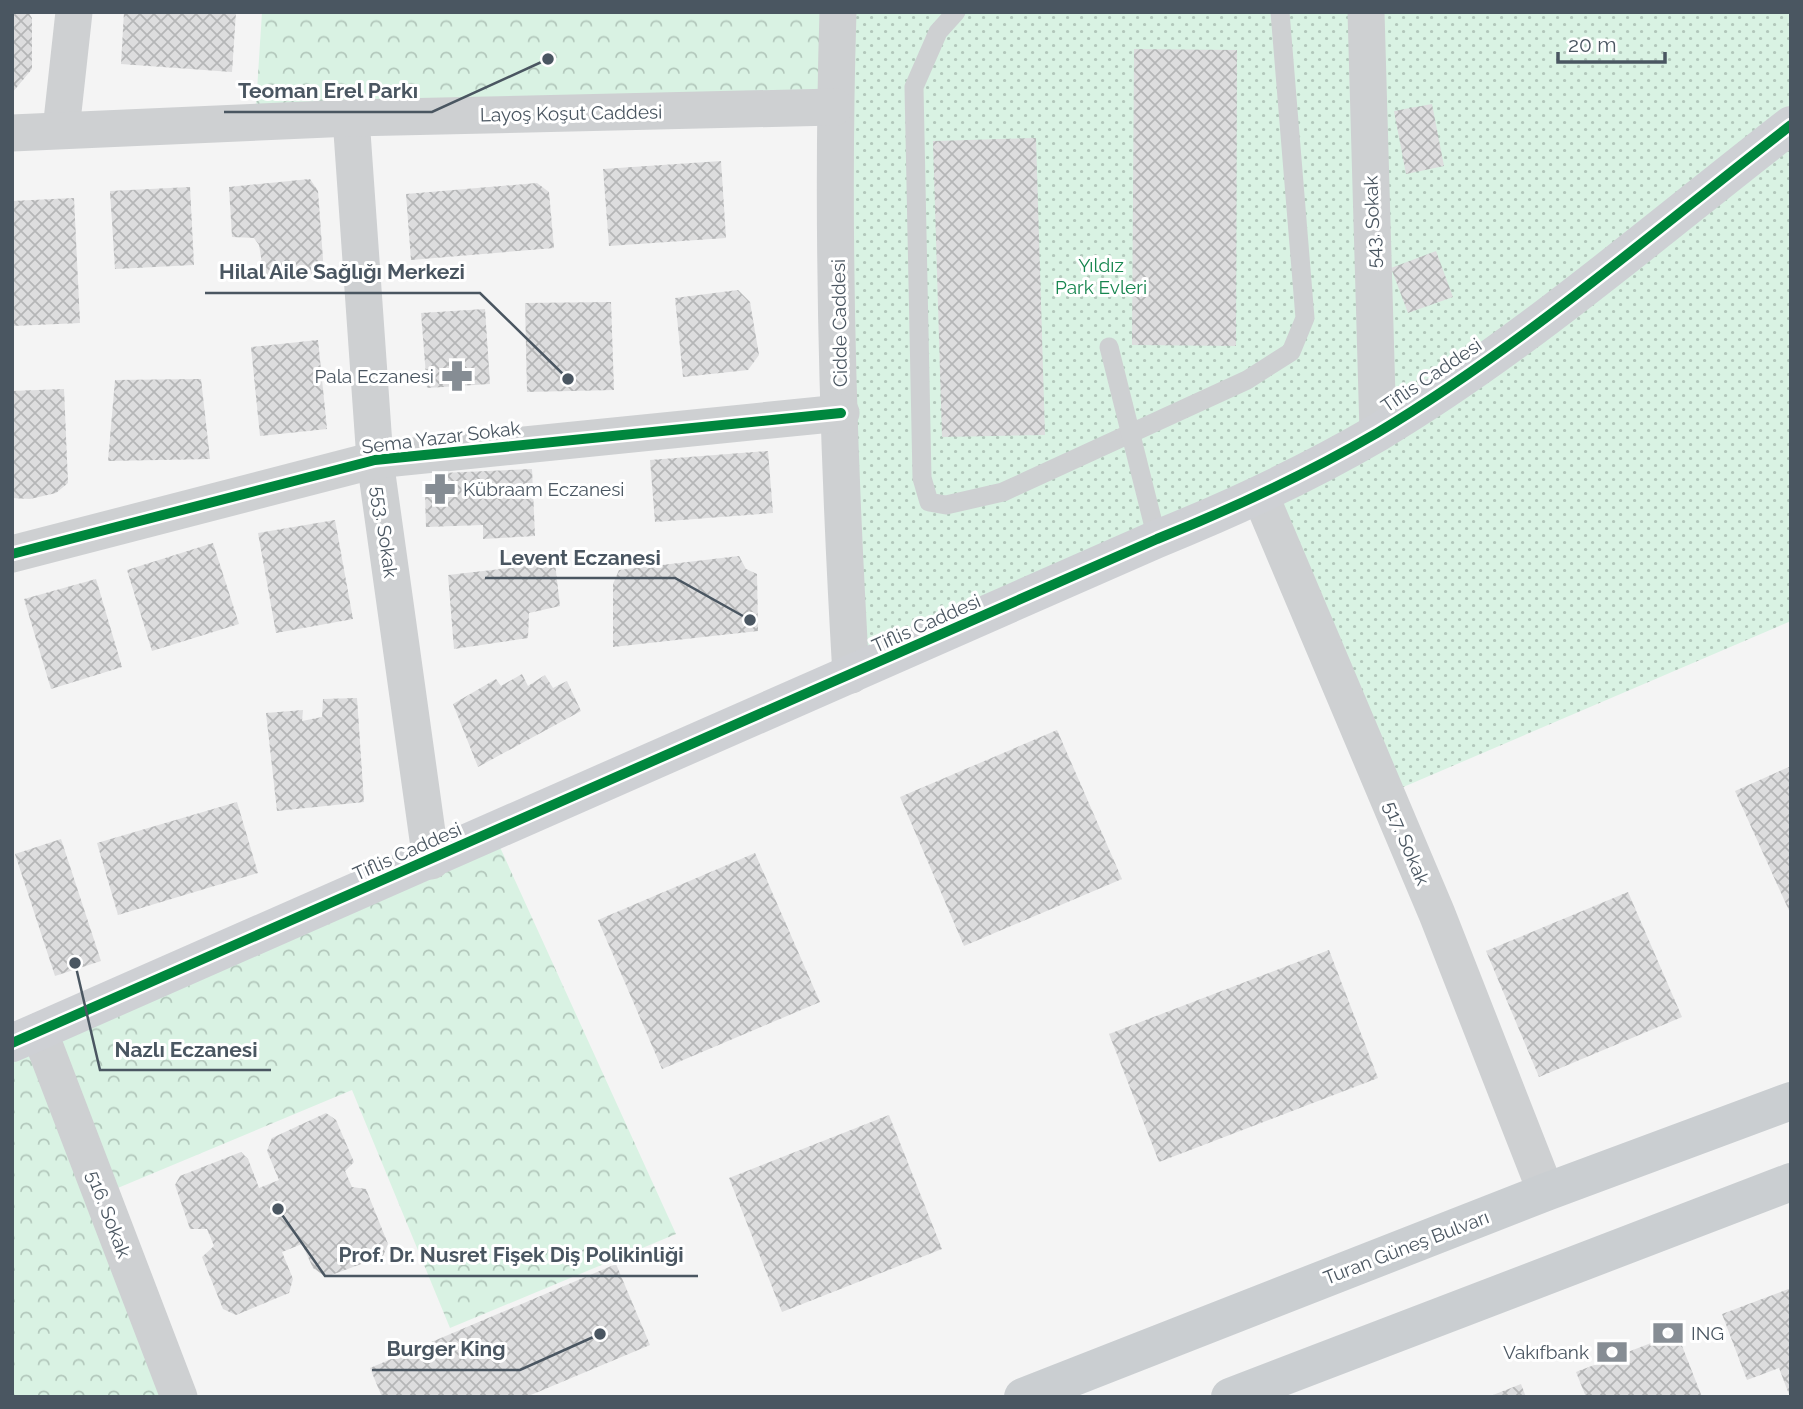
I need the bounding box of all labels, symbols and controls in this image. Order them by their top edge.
scale bar [1558,21,1665,65]
text: 20 m [1568,32,1616,57]
callout: Teoman Erel Parkı [224,70,432,112]
text: Teoman Erel Parkı [238,78,418,103]
street label: Layoş Koşut Caddesi [480,100,662,126]
street label: 543. Sokak [1359,175,1385,269]
callout: Hilal Aile Sağlığı Merkezi [205,251,480,293]
park label: Yıldız Park Evleri [1055,254,1147,298]
text: Hilal Aile Sağlığı Merkezi [219,259,465,284]
street label: Cidde Caddesi [827,259,851,387]
street label: Tiflis Caddesi [1377,333,1485,417]
pharmacy icon: Pala Eczanesi [440,359,474,393]
place label: Pala Eczanesi [315,365,434,387]
street label: Sema Yazar Sokak [360,416,522,458]
pharmacy icon: Kübraam Eczanesi [423,472,457,506]
place label: Kübraam Eczanesi [463,478,625,500]
street label: 553. Sokak [368,485,402,579]
callout: Levent Eczanesi [485,536,675,578]
text: Levent Eczanesi [499,545,661,570]
street label: Tiflis Caddesi [868,589,984,657]
street label: 517. Sokak [1379,798,1435,888]
street label: Tiflis Caddesi [349,817,465,885]
callout: Nazlı Eczanesi [100,1028,271,1070]
text: Nazlı Eczanesi [115,1037,258,1062]
street label: 516. Sokak [82,1167,136,1261]
street label: Turan Güneş Bulvarı [1320,1205,1492,1289]
callout: Prof. Dr. Nusret Fişek Diş Polikinliği [325,1234,698,1276]
text: Prof. Dr. Nusret Fişek Diş Polikinliği [338,1242,684,1267]
bank icon: ING [1651,1316,1685,1350]
place label: ING [1691,1322,1724,1344]
callout: Burger King [372,1328,520,1370]
bank icon: Vakıfbank [1595,1335,1629,1369]
text: Burger King [386,1336,506,1361]
place label: Vakıfbank [1503,1341,1589,1363]

